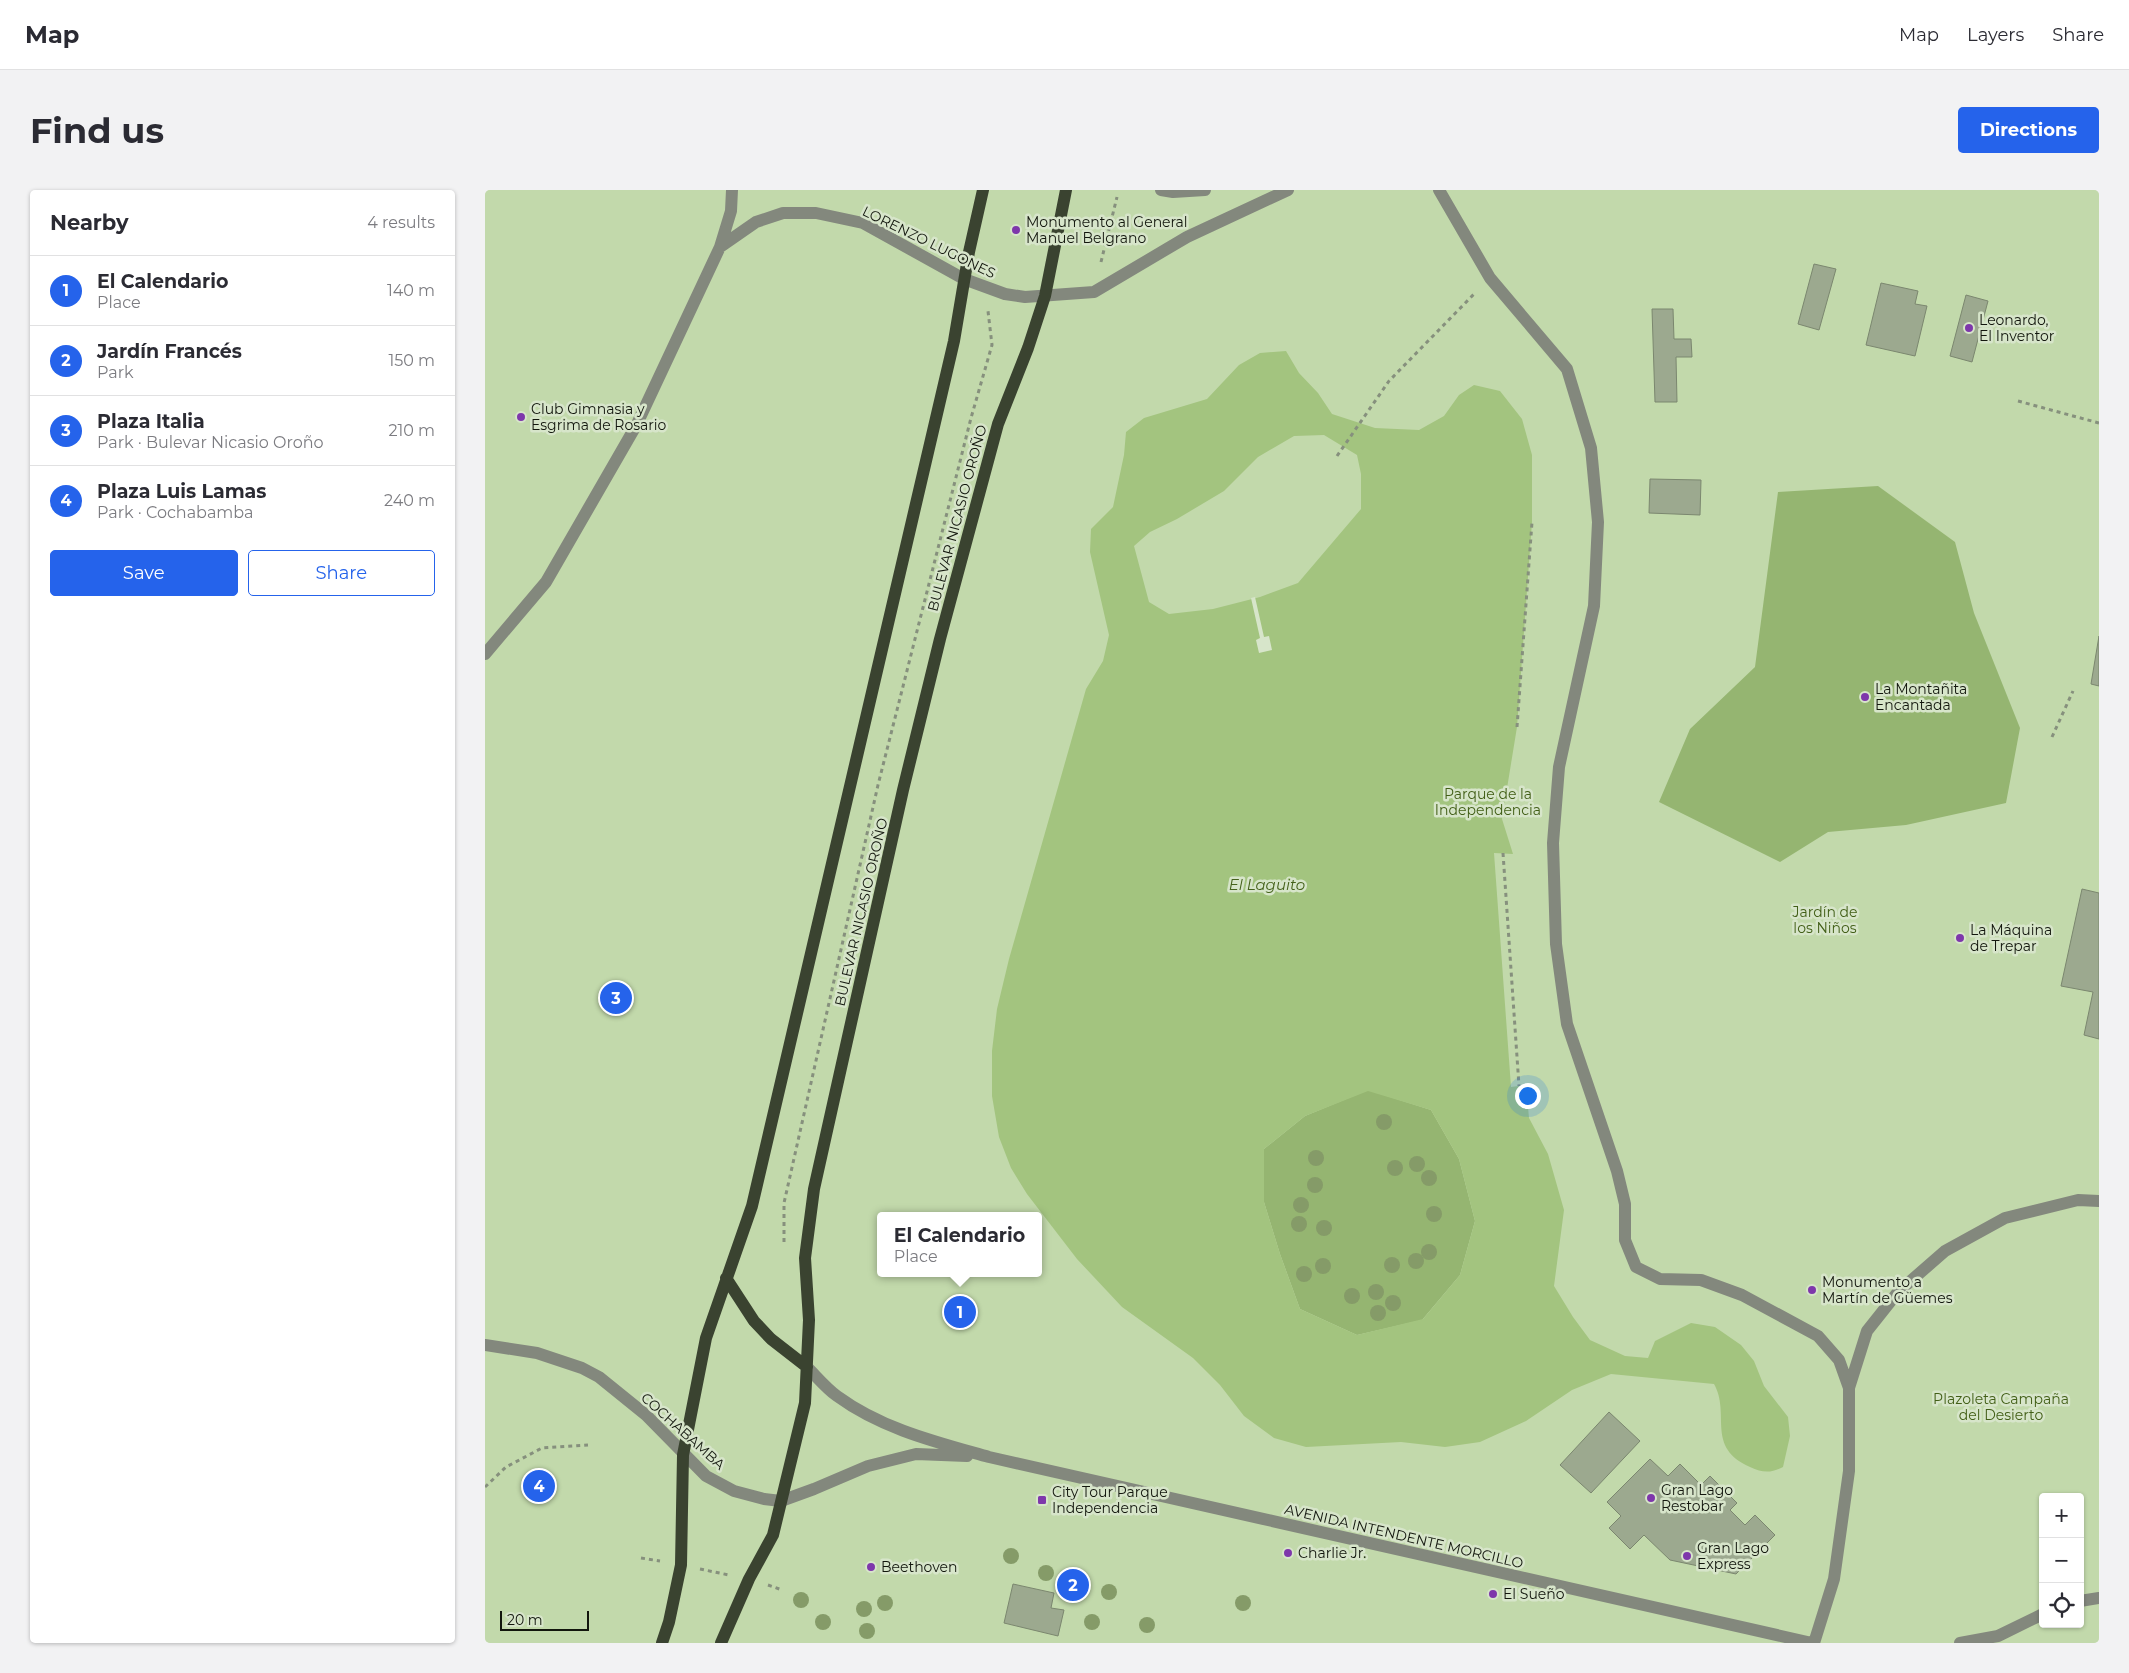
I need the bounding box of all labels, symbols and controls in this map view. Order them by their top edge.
text: Map [25,20,79,49]
text: Map [1899,24,1939,46]
text: Layers [1967,24,2024,46]
text: Share [2052,24,2104,46]
button: Directions [1958,107,2099,153]
text: Find us [30,109,164,152]
street label: LORENZO LUGONES [859,202,999,282]
text: Nearby [50,210,129,235]
text: 4 results [367,213,435,232]
place label: Monumento al General Manuel Belgrano [1026,213,1188,247]
marker: Monumento al General Manuel Belgrano [1010,224,1022,236]
text: El Calendario [97,270,228,293]
text: 1 [63,281,69,300]
text: 140 m [387,281,435,300]
text: Place [97,293,141,312]
place label: Leonardo, El Inventor [1979,311,2055,345]
marker: Leonardo, El Inventor [1963,322,1975,334]
text: Jardín Francés [97,340,242,363]
text: 2 [61,351,71,370]
text: 150 m [388,351,435,370]
text: Park [97,363,134,382]
place label: Club Gimnasia y Esgrima de Rosario [531,400,667,434]
text: Plaza Italia [97,410,205,433]
marker: Club Gimnasia y Esgrima de Rosario [515,411,527,423]
text: 3 [61,421,71,440]
text: 210 m [388,421,435,440]
street label: BULEVAR NICASIO OROÑO [923,422,991,613]
text: Park · Bulevar Nicasio Oroño [97,433,324,452]
text: Plaza Luis Lamas [97,480,266,503]
text: 4 [60,491,72,510]
text: 240 m [384,491,435,510]
text: Park · Cochabamba [97,503,254,522]
button: Save [50,550,238,596]
button: Share [248,550,435,596]
place label: La Montañita Encantada [1875,680,1967,714]
marker: La Montañita Encantada [1859,691,1871,703]
park label: Parque de la Independencia [1435,785,1541,819]
street label: BULEVAR NICASIO OROÑO [831,816,891,1008]
water label: El Laguito [1229,875,1305,894]
park label: Jardín de los Niños [1791,903,1858,937]
place label: La Máquina de Trepar [1970,921,2052,955]
marker: La Máquina de Trepar [1954,932,1966,944]
pin: 3 [600,979,632,1017]
your location [1515,1083,1541,1109]
popup [877,1212,1042,1277]
text: El Calendario [894,1224,1025,1247]
text: Place [894,1247,938,1266]
place label: Monumento a Martín de Güemes [1822,1273,1953,1307]
marker: Monumento a Martín de Güemes [1806,1284,1818,1296]
pin: 1 [944,1293,976,1331]
street label: COCHABAMBA [637,1389,729,1474]
park label: Plazoleta Campaña del Desierto [1933,1390,2069,1424]
pin: 4 [523,1467,555,1505]
place label: Gran Lago Restobar [1661,1481,1733,1515]
place label: City Tour Parque Independencia [1052,1483,1168,1517]
marker: Gran Lago Restobar [1645,1492,1657,1504]
map controls [2039,1493,2084,1628]
button: + [2039,1493,2084,1538]
marker: City Tour Parque Independencia [1036,1494,1048,1506]
street label: AVENIDA INTENDENTE MORCILLO [1283,1500,1525,1572]
button: − [2039,1538,2084,1583]
place label: Gran Lago Express [1697,1539,1769,1573]
place label: Charlie Jr. [1298,1544,1366,1562]
marker: Charlie Jr. [1282,1547,1294,1559]
marker: Gran Lago Express [1681,1550,1693,1562]
place label: Beethoven [881,1558,957,1576]
marker: Beethoven [865,1561,877,1573]
pin: 2 [1057,1566,1089,1604]
button: locate [2039,1583,2084,1628]
place label: El Sueño [1503,1585,1565,1603]
marker: El Sueño [1487,1588,1499,1600]
scale bar [500,1608,589,1631]
text: 20 m [507,1611,543,1629]

